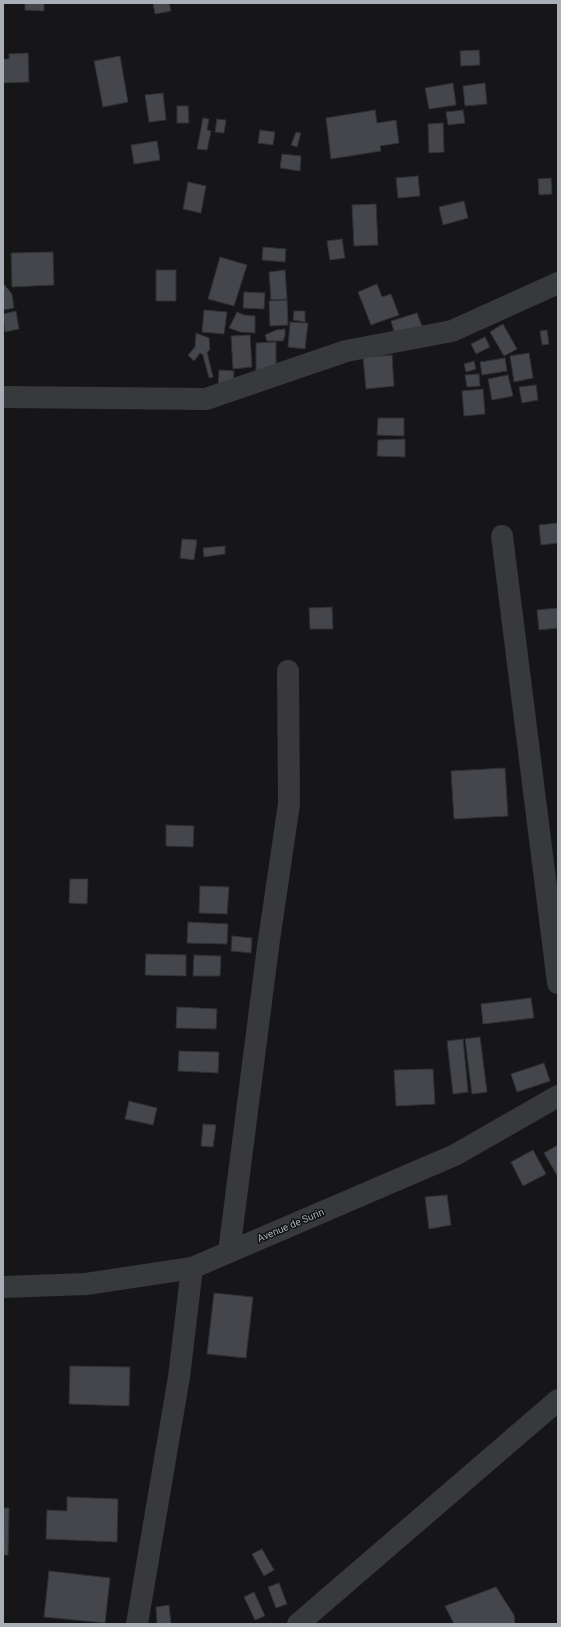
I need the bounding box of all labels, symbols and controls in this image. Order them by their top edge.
street label: Avenue de Surin [256,1207,326,1245]

